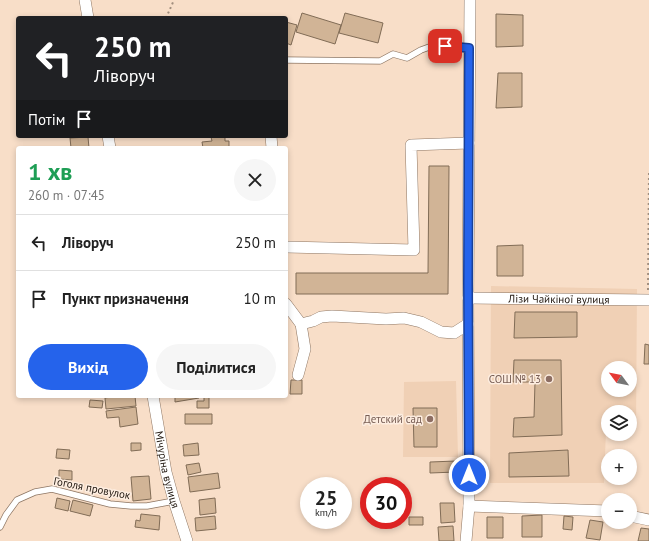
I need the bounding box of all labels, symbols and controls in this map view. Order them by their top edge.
text: 250 m [94,28,171,65]
pin [428,29,462,63]
icon: left [28,32,80,84]
icon: arrive [434,35,456,57]
text: Ліворуч [94,64,155,87]
icon: arrive [73,108,95,130]
text: Потім [28,110,65,129]
text: 1 хв [28,156,72,187]
button: close [234,159,276,201]
text: 260 m · 07:45 [28,187,105,204]
icon: left [28,232,50,254]
text: Ліворуч [62,233,114,252]
text: 250 m [235,233,276,252]
icon: arrive [28,288,50,310]
text: Пункт призначення [62,289,189,308]
text: 10 m [243,289,276,308]
street label: Лізи Чайкіної вулиця [507,291,610,307]
button: Вихід [28,344,148,390]
button: Поділитися [156,344,276,390]
north arrow [601,361,637,397]
map controls [601,361,637,529]
place label: СОШ № 13 [489,372,541,386]
marker: СОШ № 13 [544,374,554,384]
button: layers [601,405,637,441]
place label: Детский сад [364,412,422,426]
marker: Детский сад [425,414,435,424]
street label: Мічуріна вулиця [152,430,183,510]
button: + [601,449,637,485]
position arrow [448,454,490,496]
street label: Гоголя провулок [52,474,132,502]
speed limit sign: 30 [360,477,412,529]
text: 25 [315,485,337,511]
button: − [601,493,637,529]
text: km/h [315,506,337,519]

